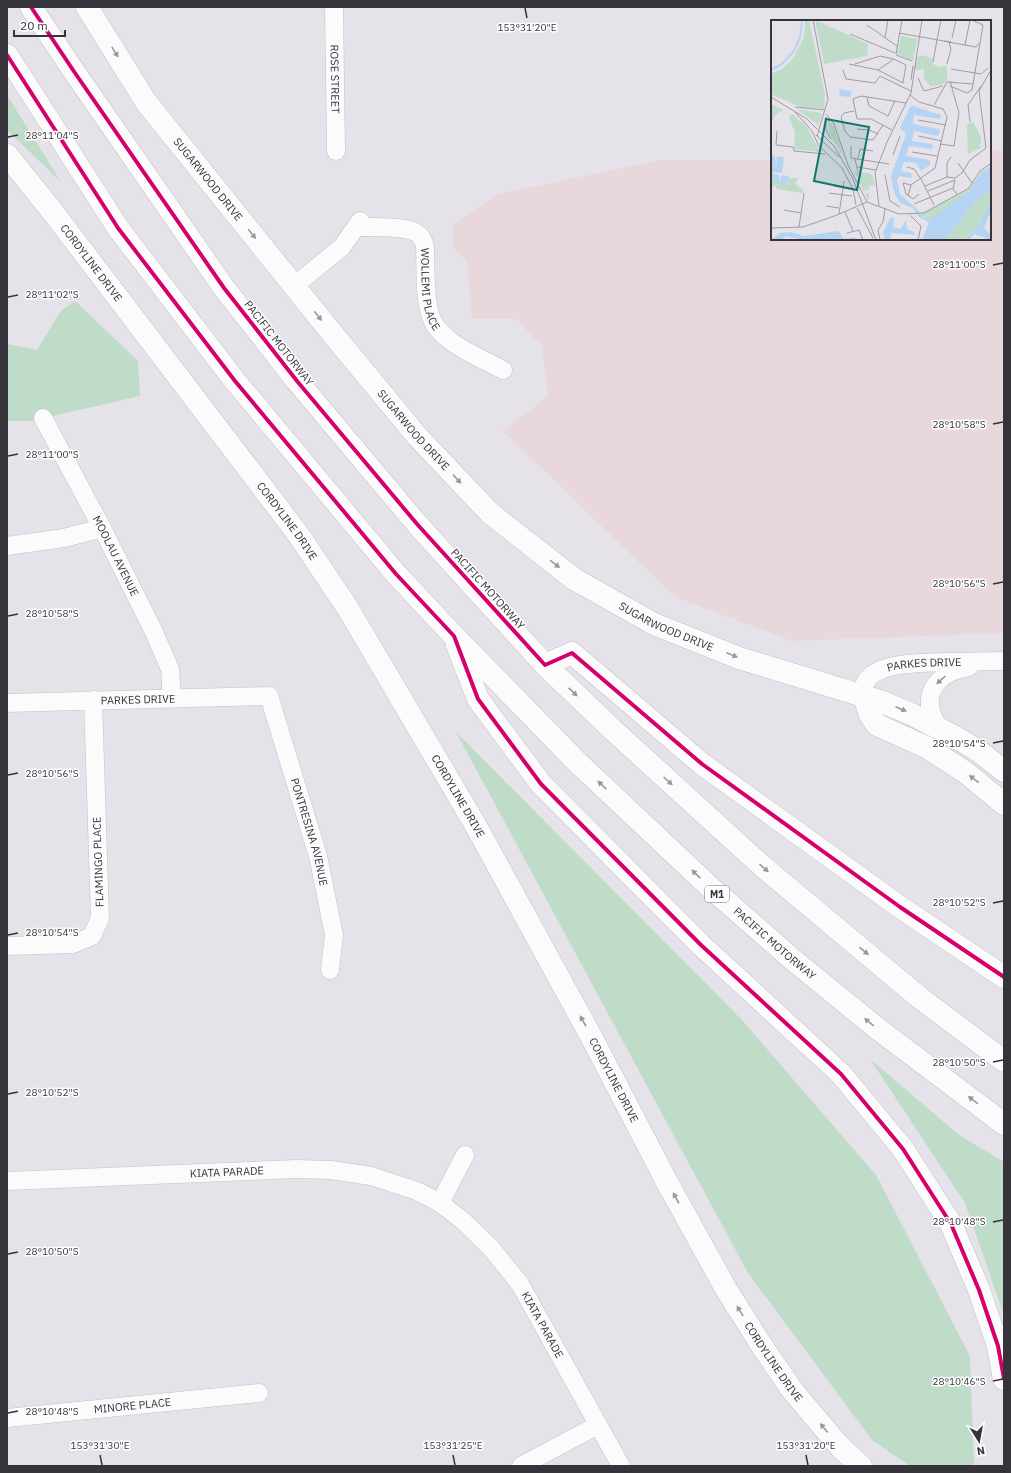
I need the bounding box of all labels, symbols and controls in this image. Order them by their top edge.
scale bar [14,12,65,38]
text: 20 m [20,18,48,33]
inset map [771,20,991,240]
text: 153°31'20"E [497,21,557,34]
street label: ROSE STREET [328,44,342,114]
one-way arrow [111,47,119,57]
text: 28°11'04"S [25,129,79,142]
street label: SUGARWOOD DRIVE [170,135,246,224]
street label: CORDYLINE DRIVE [57,221,125,304]
one-way arrow [247,228,256,239]
street label: WOLLEMI PLACE [418,248,443,333]
text: 28°11'00"S [932,258,986,271]
text: 28°11'02"S [25,288,79,301]
street label: PACIFIC MOTORWAY [241,298,317,389]
one-way arrow [314,311,322,322]
street label: SUGARWOOD DRIVE [374,387,453,473]
text: 28°10'58"S [932,418,986,431]
text: 28°11'00"S [25,448,79,461]
one-way arrow [453,474,462,484]
street label: CORDYLINE DRIVE [254,479,321,563]
street label: MOOLAU AVENUE [90,513,142,599]
street label: PACIFIC MOTORWAY [448,546,528,633]
one-way arrow [550,559,561,568]
text: 28°10'56"S [932,577,986,590]
street label: SUGARWOOD DRIVE [616,599,716,654]
text: 28°10'58"S [25,607,79,620]
one-way arrow [727,653,739,659]
street label: PARKES DRIVE [885,655,962,675]
one-way arrow [936,676,946,685]
one-way arrow [568,687,578,697]
street label: PARKES DRIVE [100,692,175,707]
one-way arrow [895,707,907,713]
text: 28°10'54"S [932,737,986,750]
street label: CORDYLINE DRIVE [428,752,488,840]
text: 28°10'56"S [25,767,79,780]
one-way arrow [968,774,979,783]
street label: PONTRESINA AVENUE [288,776,331,887]
one-way arrow [663,776,673,785]
one-way arrow [596,780,607,789]
street label: FLAMINGO PLACE [89,816,107,908]
one-way arrow [759,863,770,872]
one-way arrow [691,869,701,879]
road number: M1 [705,886,729,902]
text: 28°10'52"S [932,896,986,909]
street label: PACIFIC MOTORWAY [731,904,819,983]
text: 28°10'54"S [25,926,79,939]
one-way arrow [859,947,869,956]
one-way arrow [580,1015,586,1027]
one-way arrow [864,1018,875,1026]
street label: CORDYLINE DRIVE [586,1035,642,1125]
text: 28°10'50"S [932,1056,986,1069]
text: 28°10'52"S [25,1086,79,1099]
one-way arrow [967,1096,978,1105]
street label: KIATA PARADE [189,1163,264,1180]
one-way arrow [672,1193,679,1204]
text: 28°10'48"S [932,1215,986,1228]
text: 28°10'50"S [25,1245,79,1258]
street label: KIATA PARADE [519,1289,567,1361]
one-way arrow [736,1306,744,1317]
street label: CORDYLINE DRIVE [741,1319,806,1405]
text: 28°10'46"S [932,1375,986,1388]
street label: MINORE PLACE [93,1395,172,1416]
text: 28°10'48"S [25,1405,79,1418]
north arrow [959,1421,999,1461]
one-way arrow [820,1423,829,1434]
text: 153°31'30"E [70,1439,130,1452]
text: 153°31'25"E [423,1439,483,1452]
text: 153°31'20"E [776,1439,836,1452]
text: N [976,1443,986,1458]

